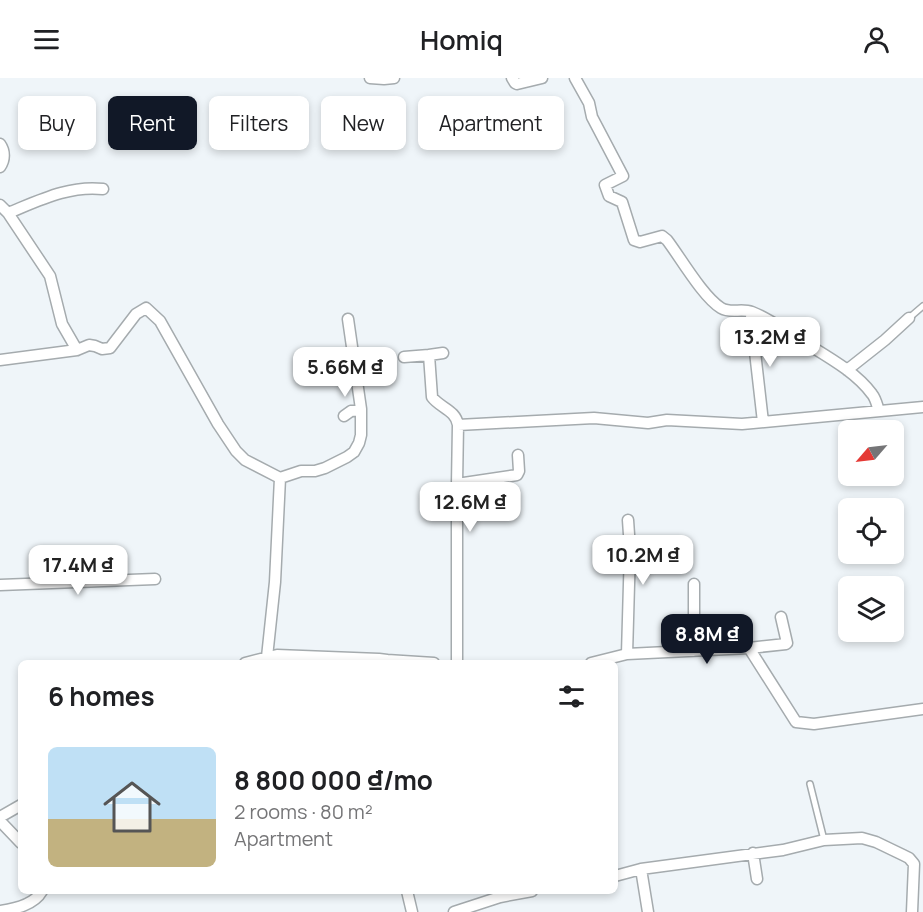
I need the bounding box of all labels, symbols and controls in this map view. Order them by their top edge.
text: Homiq [420,21,503,58]
icon: menu [30,23,63,56]
icon: person [860,23,893,56]
chip: Buy [18,96,96,150]
chip: Rent [108,96,197,150]
chip: Filters [209,96,309,150]
chip: New [321,96,406,150]
chip: Apartment [418,96,564,150]
pin: 13.2M ₫ [715,317,825,368]
text: 13.2M ₫ [734,323,806,350]
pin: 5.66M ₫ [290,347,400,398]
text: 5.66M ₫ [307,353,383,380]
north arrow [838,420,904,486]
map controls [838,420,904,642]
pin: 12.6M ₫ [415,482,525,533]
text: 12.6M ₫ [434,488,506,515]
button: locate [838,498,904,564]
pin: 10.2M ₫ [588,535,698,586]
text: 10.2M ₫ [606,541,680,568]
pin: 17.4M ₫ [23,545,133,596]
text: 17.4M ₫ [43,551,113,578]
button: layers [838,576,904,642]
pin: 8.8M ₫ [658,614,756,665]
text: 8.8M ₫ [675,620,739,647]
text: 6 homes [48,678,155,714]
icon: filters [555,680,588,713]
text: 8 800 000 ₫/mo [234,762,433,798]
icon: home [96,771,168,843]
text: 2 rooms · 80 m² [234,798,373,825]
text: Apartment [234,825,333,852]

